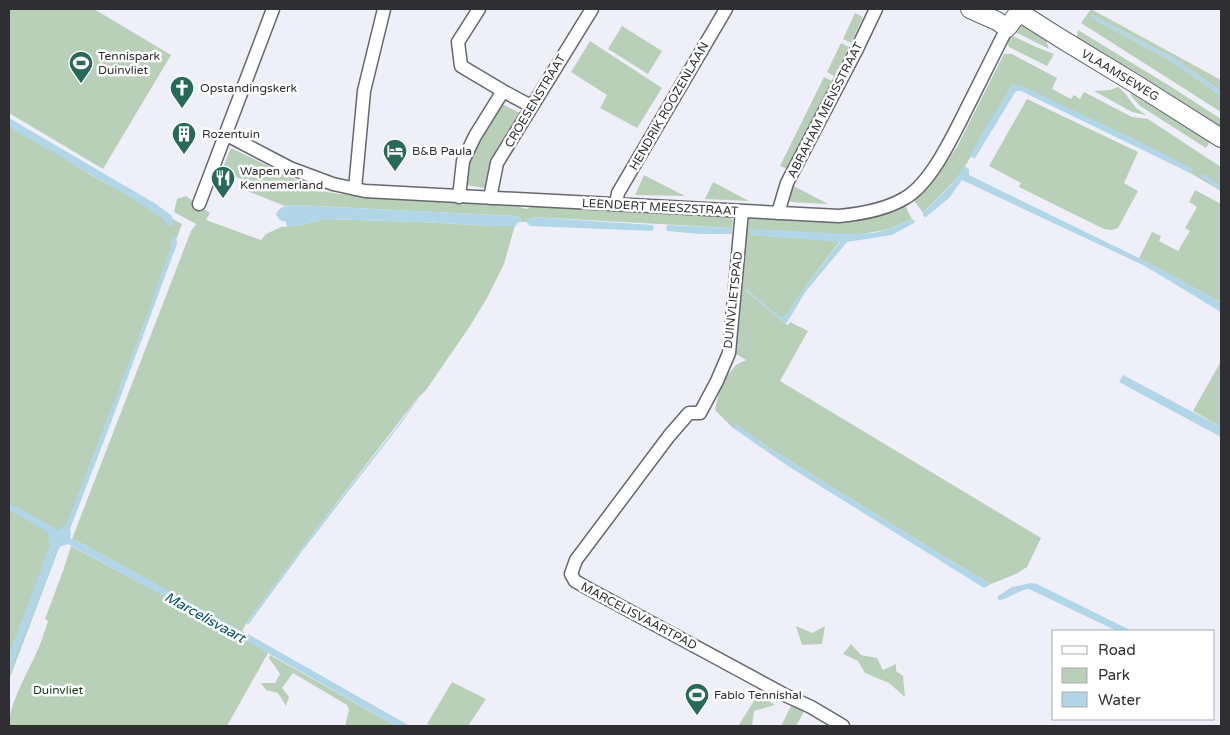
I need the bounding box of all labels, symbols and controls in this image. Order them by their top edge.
street label: ABRAHAM MENSSTRAAT [785,39,866,180]
street label: HENDRIK ROOZENLAAN [627,40,711,172]
street label: VLAAMSEWEG [1079,46,1161,104]
place label: Tennispark Duinvliet [98,49,161,77]
sports icon: Tennispark Duinvliet [68,50,94,84]
street label: CROESENSTRAAT [502,51,569,150]
church icon: Opstandingskerk [169,75,195,109]
place label: Opstandingskerk [200,81,298,95]
building icon: Rozentuin [171,121,197,155]
place label: Rozentuin [202,127,260,141]
hotel icon: B&B Paula [382,138,408,172]
place label: B&B Paula [412,144,472,158]
place label: Wapen van Kennemerland [240,164,323,192]
restaurant icon: Wapen van Kennemerland [210,165,236,199]
street label: LEENDERT MEESZSTRAAT [581,196,739,218]
street label: DUINVLIETSPAD [721,251,745,349]
street label: MARCELISVAARTPAD [579,579,699,653]
water label: Marcelisvaart [162,588,249,647]
legend [1052,630,1215,720]
text: Road [1098,641,1136,659]
text: Park [1098,666,1130,684]
sports icon: Fablo Tennishal [684,682,710,716]
park label: Duinvliet [33,683,83,697]
place label: Fablo Tennishal [714,688,802,702]
text: Water [1098,691,1141,709]

